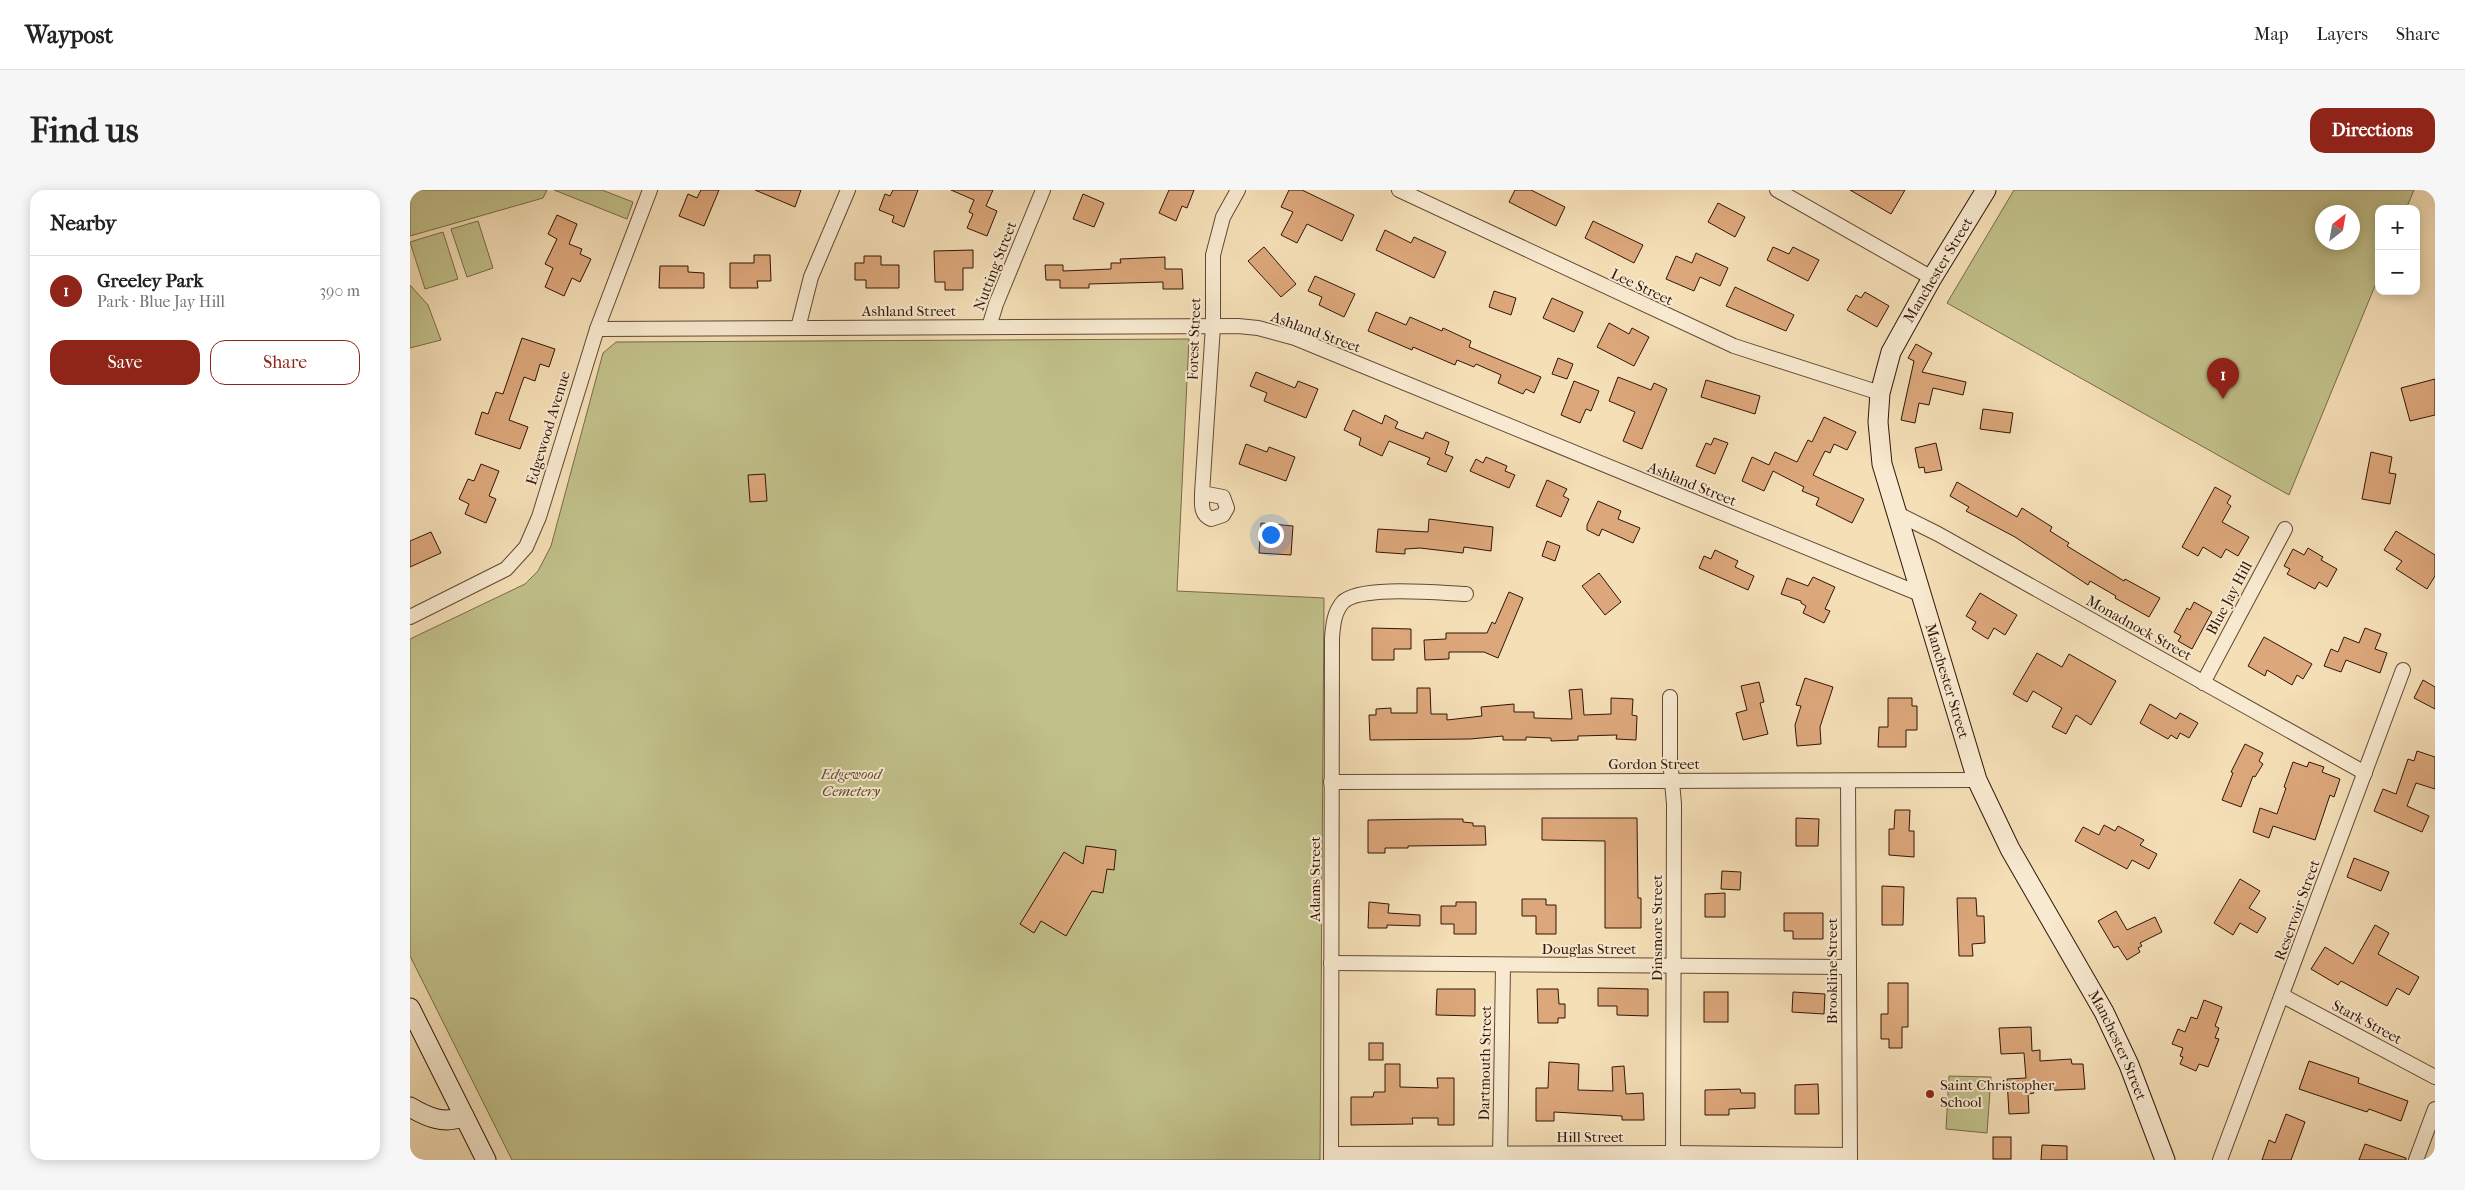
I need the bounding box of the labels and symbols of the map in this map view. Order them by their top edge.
north arrow [2315,205,2360,250]
street label: Manchester Street [1900,214,1977,326]
street label: Nutting Street [970,218,1021,313]
street label: Lee Street [1608,265,1677,310]
street label: Forest Street [1184,297,1204,381]
street label: Ashland Street [861,302,957,320]
street label: Ashland Street [1268,307,1364,357]
pin: 1 [2207,358,2239,399]
street label: Edgewood Avenue [522,368,574,487]
street label: Ashland Street [1644,458,1740,510]
your location [1258,522,1284,548]
street label: Blue Jay Hill [2202,558,2256,638]
street label: Monadnock Street [2083,591,2196,665]
street label: Manchester Street [1921,621,1973,741]
street label: Gordon Street [1608,755,1700,773]
park label: Edgewood Cemetery [820,765,884,800]
street label: Adams Street [1306,836,1324,923]
street label: Reservoir Street [2270,857,2324,963]
street label: Dinsmore Street [1648,874,1666,981]
street label: Brookline Street [1823,917,1841,1024]
street label: Douglas Street [1542,940,1637,958]
street label: Manchester Street [2084,987,2151,1103]
street label: Stark Street [2329,996,2406,1048]
street label: Dartmouth Street [1475,1005,1495,1121]
place label: Saint Christopher School [1940,1076,2055,1111]
marker: Saint Christopher School [1924,1088,1936,1100]
street label: Hill Street [1556,1128,1624,1146]

